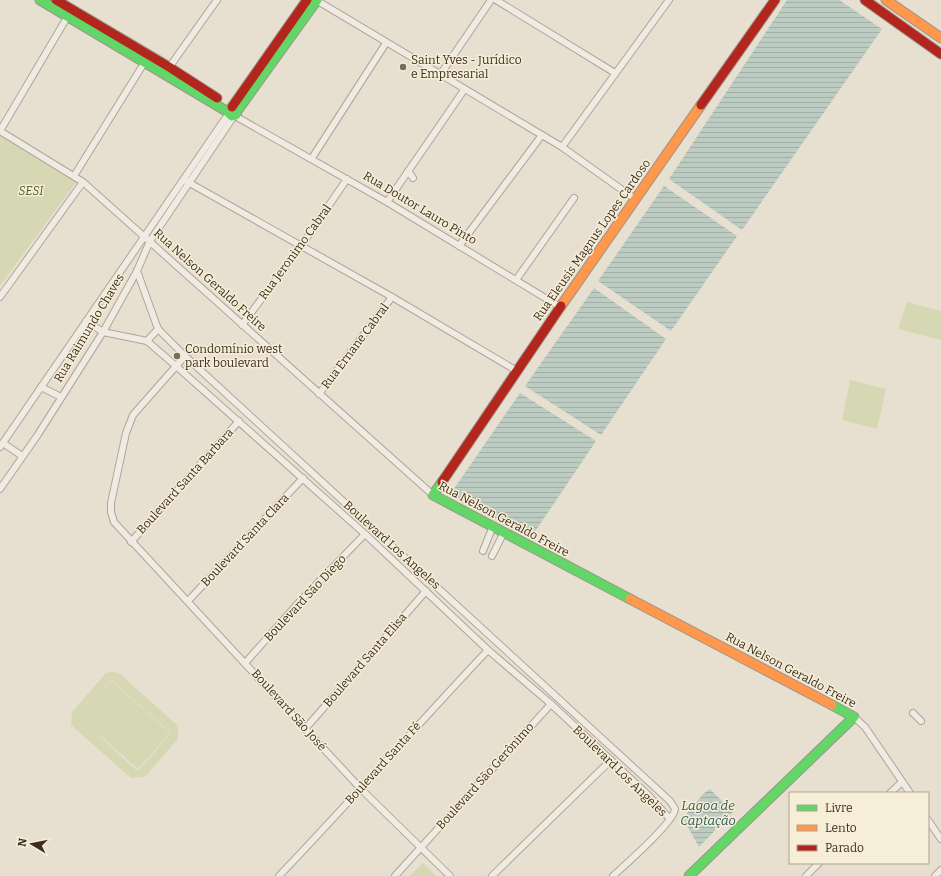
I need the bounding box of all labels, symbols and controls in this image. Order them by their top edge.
place label: Saint Yves - Jurídico e Empresarial [411,53,522,81]
marker: Saint Yves - Jurídico e Empresarial [398,62,408,72]
street label: Rua Eleusis Magnus Lopes Cardoso [531,156,653,324]
street label: Rua Doutor Lauro Pinto [361,169,479,247]
park label: SESI [18,184,44,198]
street label: Rua Jeronimo Cabral [256,201,335,302]
street label: Rua Nelson Geraldo Freire [151,226,269,334]
street label: Rua Raimundo Chaves [51,271,127,385]
street label: Rua Ernane Cabral [318,300,392,391]
place label: Condomínio west park boulevard [185,342,283,370]
marker: Condomínio west park boulevard [172,351,182,361]
street label: Boulevard Santa Barbara [134,425,236,537]
street label: Rua Nelson Geraldo Freire [436,479,572,559]
street label: Boulevard Santa Clara [198,490,292,589]
street label: Boulevard Los Angeles [341,498,443,592]
street label: Boulevard São Diego [261,552,349,644]
street label: Boulevard Santa Elisa [320,610,410,710]
street label: Rua Nelson Geraldo Freire [723,630,859,710]
street label: Boulevard São José [249,666,329,754]
street label: Boulevard Santa Fé [342,719,424,807]
street label: Boulevard São Gerônimo [433,720,537,832]
street label: Boulevard Los Angeles [570,722,670,820]
legend [789,792,929,864]
water label: Lagoa de Captação [680,798,736,828]
text: Livre [825,801,853,815]
text: Lento [825,821,857,835]
north arrow [12,824,52,864]
text: N [16,837,30,848]
text: Parado [825,841,864,855]

